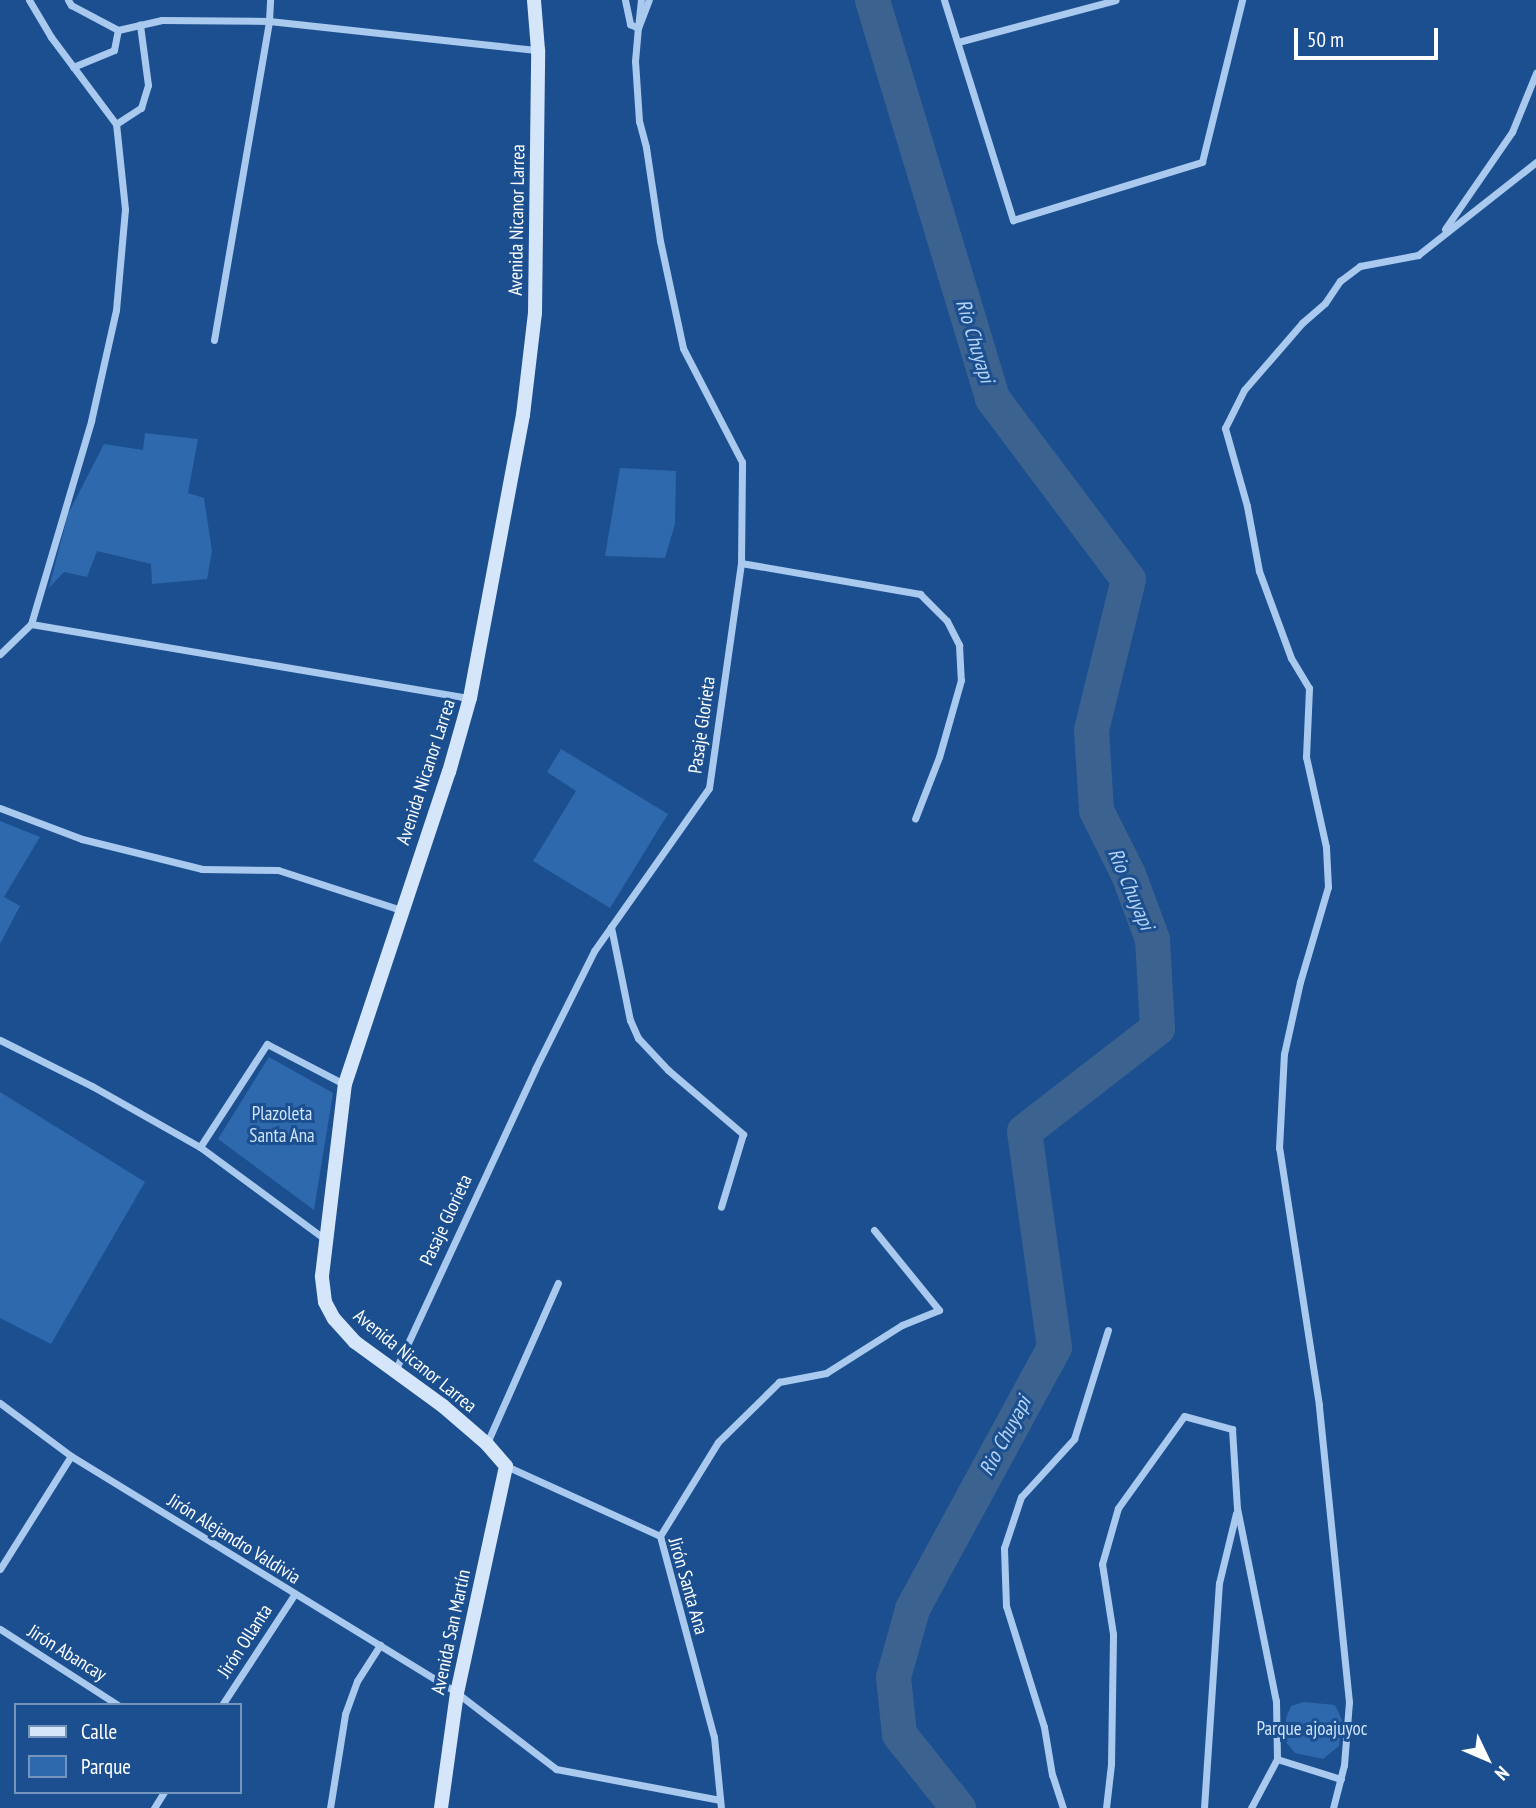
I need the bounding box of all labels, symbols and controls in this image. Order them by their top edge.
scale bar [1298,14,1442,58]
text: 50 m [1307,26,1344,53]
street label: Avenida Nicanor Larrea [504,144,530,296]
water label: Rio Chuyapi [950,296,1000,386]
street label: Pasaje Glorieta [684,675,720,775]
street label: Avenida Nicanor Larrea [392,696,460,848]
water label: Rio Chuyapi [1103,844,1159,934]
park label: Plazoleta Santa Ana [249,1103,315,1147]
street label: Pasaje Glorieta [415,1171,477,1269]
street label: Avenida Nicanor Larrea [349,1304,481,1418]
water label: Rio Chuyapi [974,1392,1036,1480]
street label: Jirón Alejandro Valdivia [163,1489,305,1589]
street label: Jirón Santa Ana [663,1535,713,1637]
street label: Avenida San Martín [427,1567,475,1697]
street label: Jirón Ollanta [213,1600,277,1682]
street label: Jirón Abancay [23,1620,111,1686]
legend [14,1703,242,1794]
text: Calle [81,1718,117,1745]
park label: Parque ajoajuyoc [1256,1718,1368,1740]
north arrow [1452,1724,1522,1794]
text: Parque [81,1753,131,1780]
text: N [1490,1762,1514,1786]

